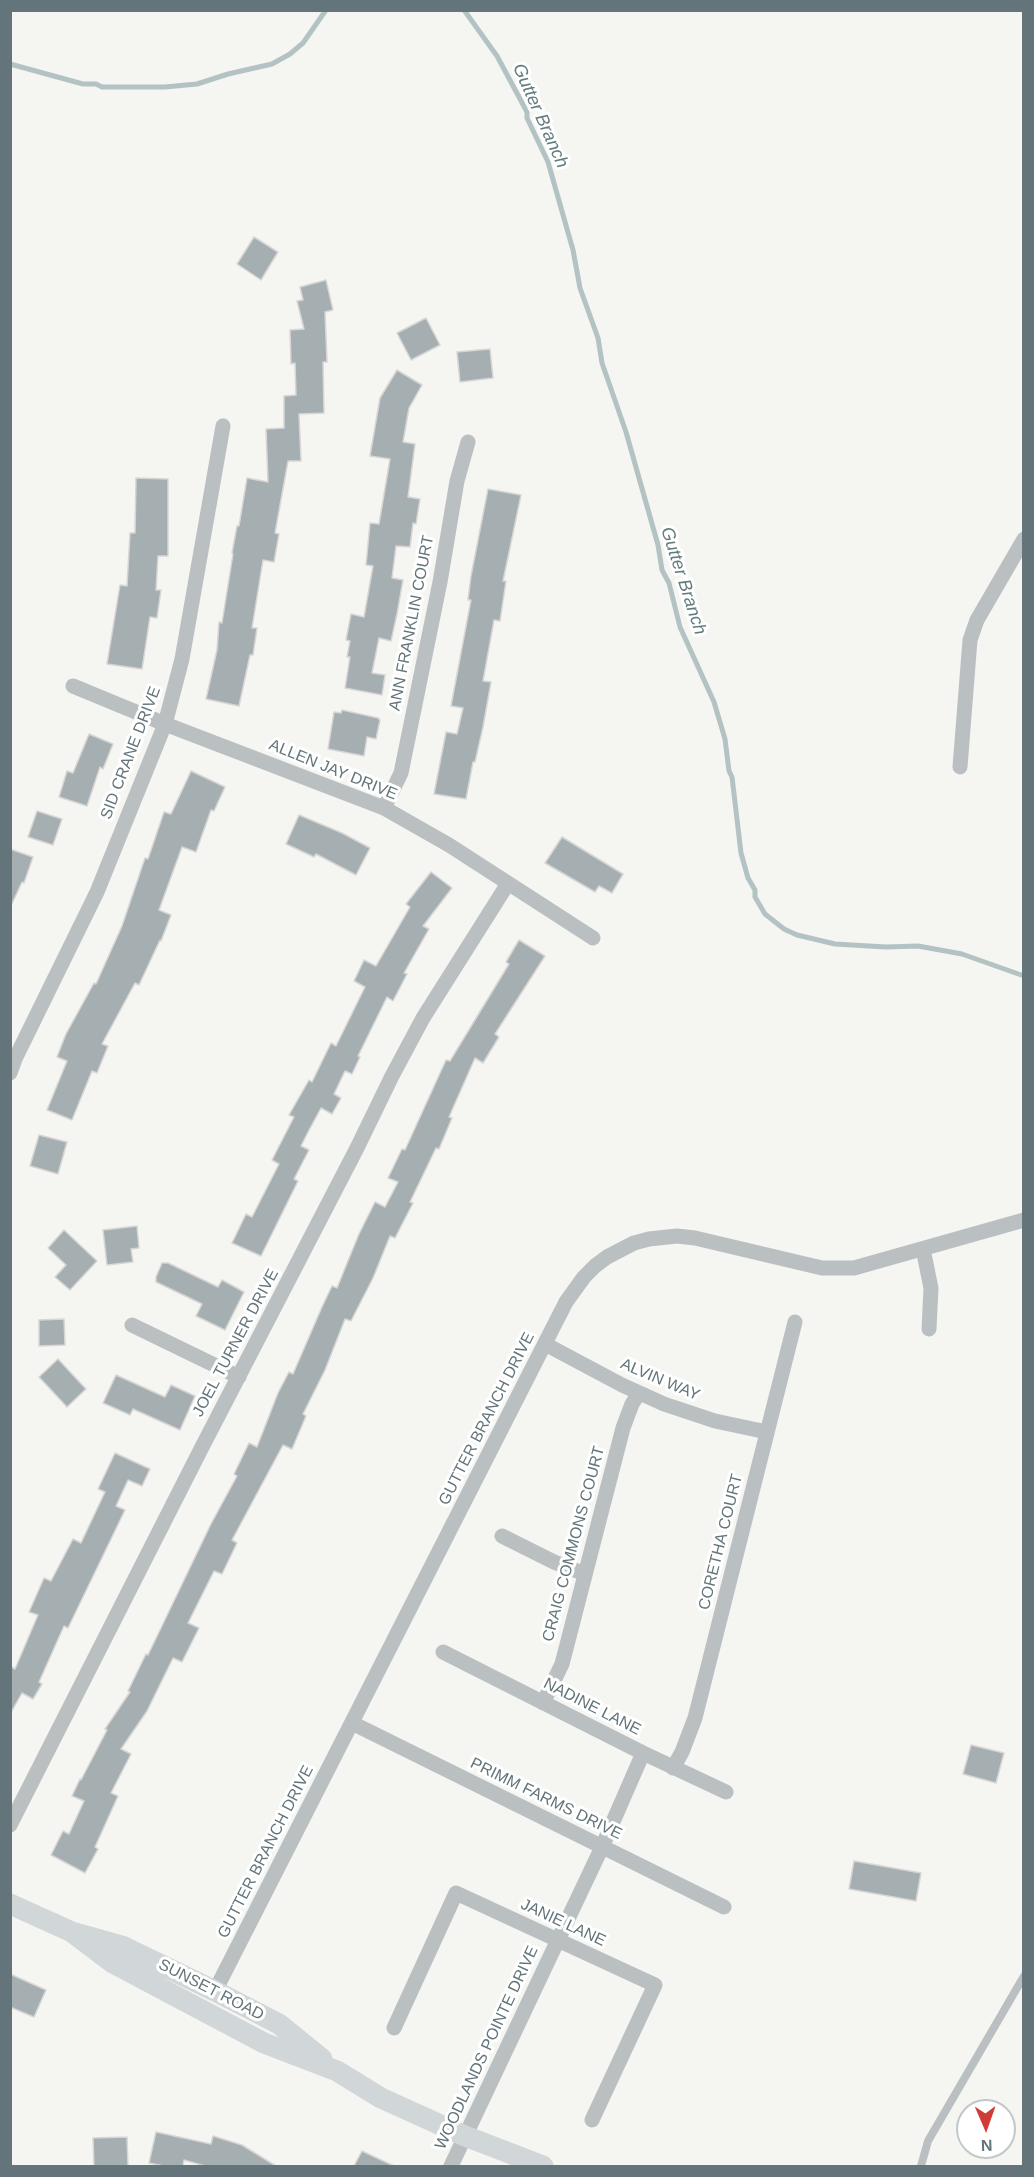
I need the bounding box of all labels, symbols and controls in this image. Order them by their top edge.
water label: Gutter Branch [507,60,573,172]
water label: Gutter Branch [655,524,711,638]
street label: ANN FRANKLIN COURT [386,534,438,712]
street label: SID CRANE DRIVE [97,684,165,822]
street label: ALLEN JAY DRIVE [266,736,400,804]
street label: JOEL TURNER DRIVE [189,1266,283,1420]
street label: GUTTER BRANCH DRIVE [435,1329,539,1509]
street label: ALVIN WAY [618,1355,702,1405]
street label: CRAIG COMMONS COURT [539,1444,609,1644]
street label: CORETHA COURT [695,1472,747,1612]
street label: NADINE LANE [540,1674,644,1740]
street label: PRIMM FARMS DRIVE [467,1754,625,1844]
street label: GUTTER BRANCH DRIVE [214,1762,318,1942]
street label: JANIE LANE [517,1895,609,1951]
street label: WOODLANDS POINTE DRIVE [431,1943,543,2153]
street label: SUNSET ROAD [155,1955,267,2025]
north arrow [956,2099,1016,2159]
text: N [981,2137,993,2154]

